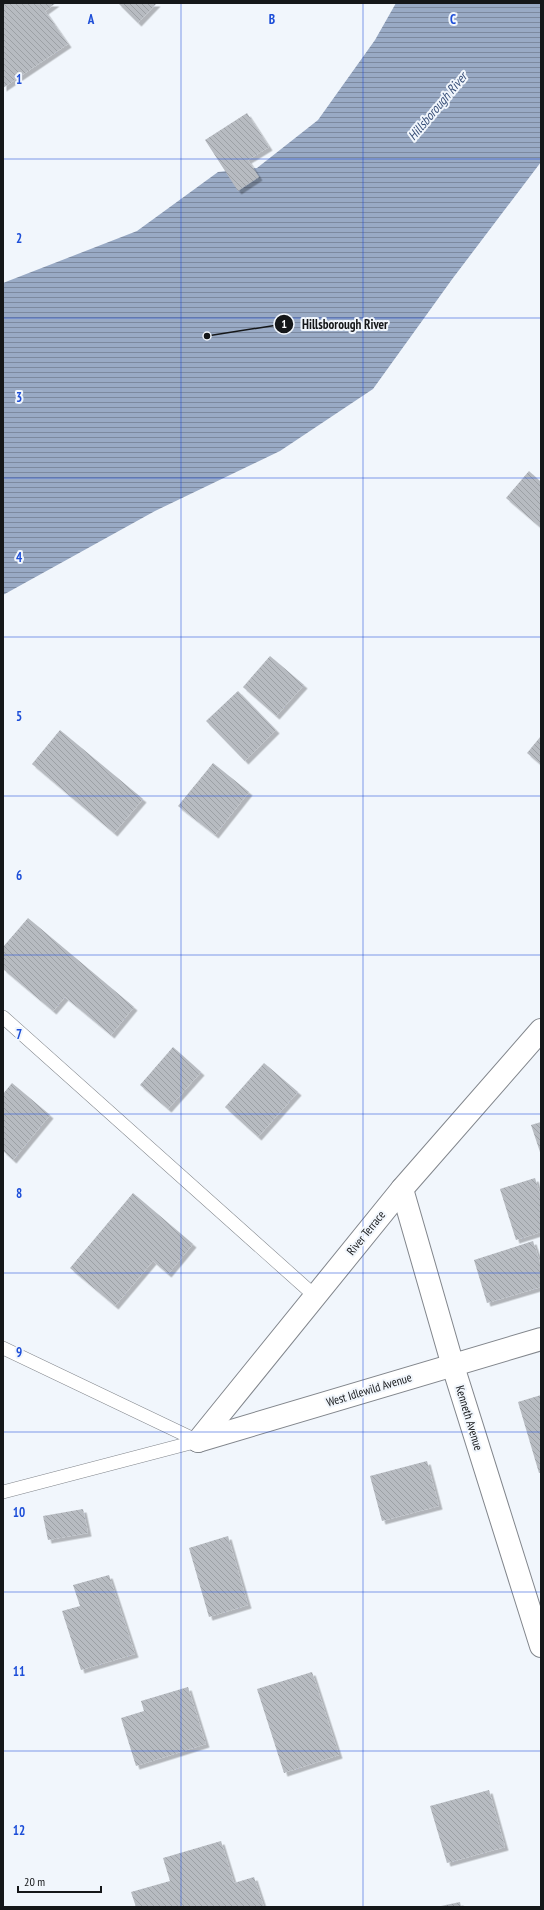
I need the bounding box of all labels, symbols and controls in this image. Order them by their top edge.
text: A [87,11,95,28]
text: B [269,11,275,28]
text: C [450,11,456,28]
water label: Hillsborough River [404,67,472,144]
text: 1 [16,71,22,88]
text: 2 [16,230,22,247]
callout: Hillsborough River [274,312,396,337]
text: 1 [281,316,287,331]
text: Hillsborough River [302,316,388,333]
text: 3 [16,389,22,406]
text: 4 [16,549,23,566]
text: 5 [16,708,22,725]
text: 6 [16,867,22,884]
text: 7 [16,1026,22,1043]
text: 8 [16,1185,22,1202]
street label: River Terrace [343,1207,388,1258]
text: 9 [16,1344,22,1361]
street label: West Idlewild Avenue [324,1369,413,1410]
street label: Kenneth Avenue [453,1384,486,1452]
text: 10 [13,1504,25,1521]
text: 11 [13,1663,25,1680]
text: 12 [13,1822,25,1839]
scale bar [18,1868,101,1894]
text: 20 m [24,1874,45,1889]

